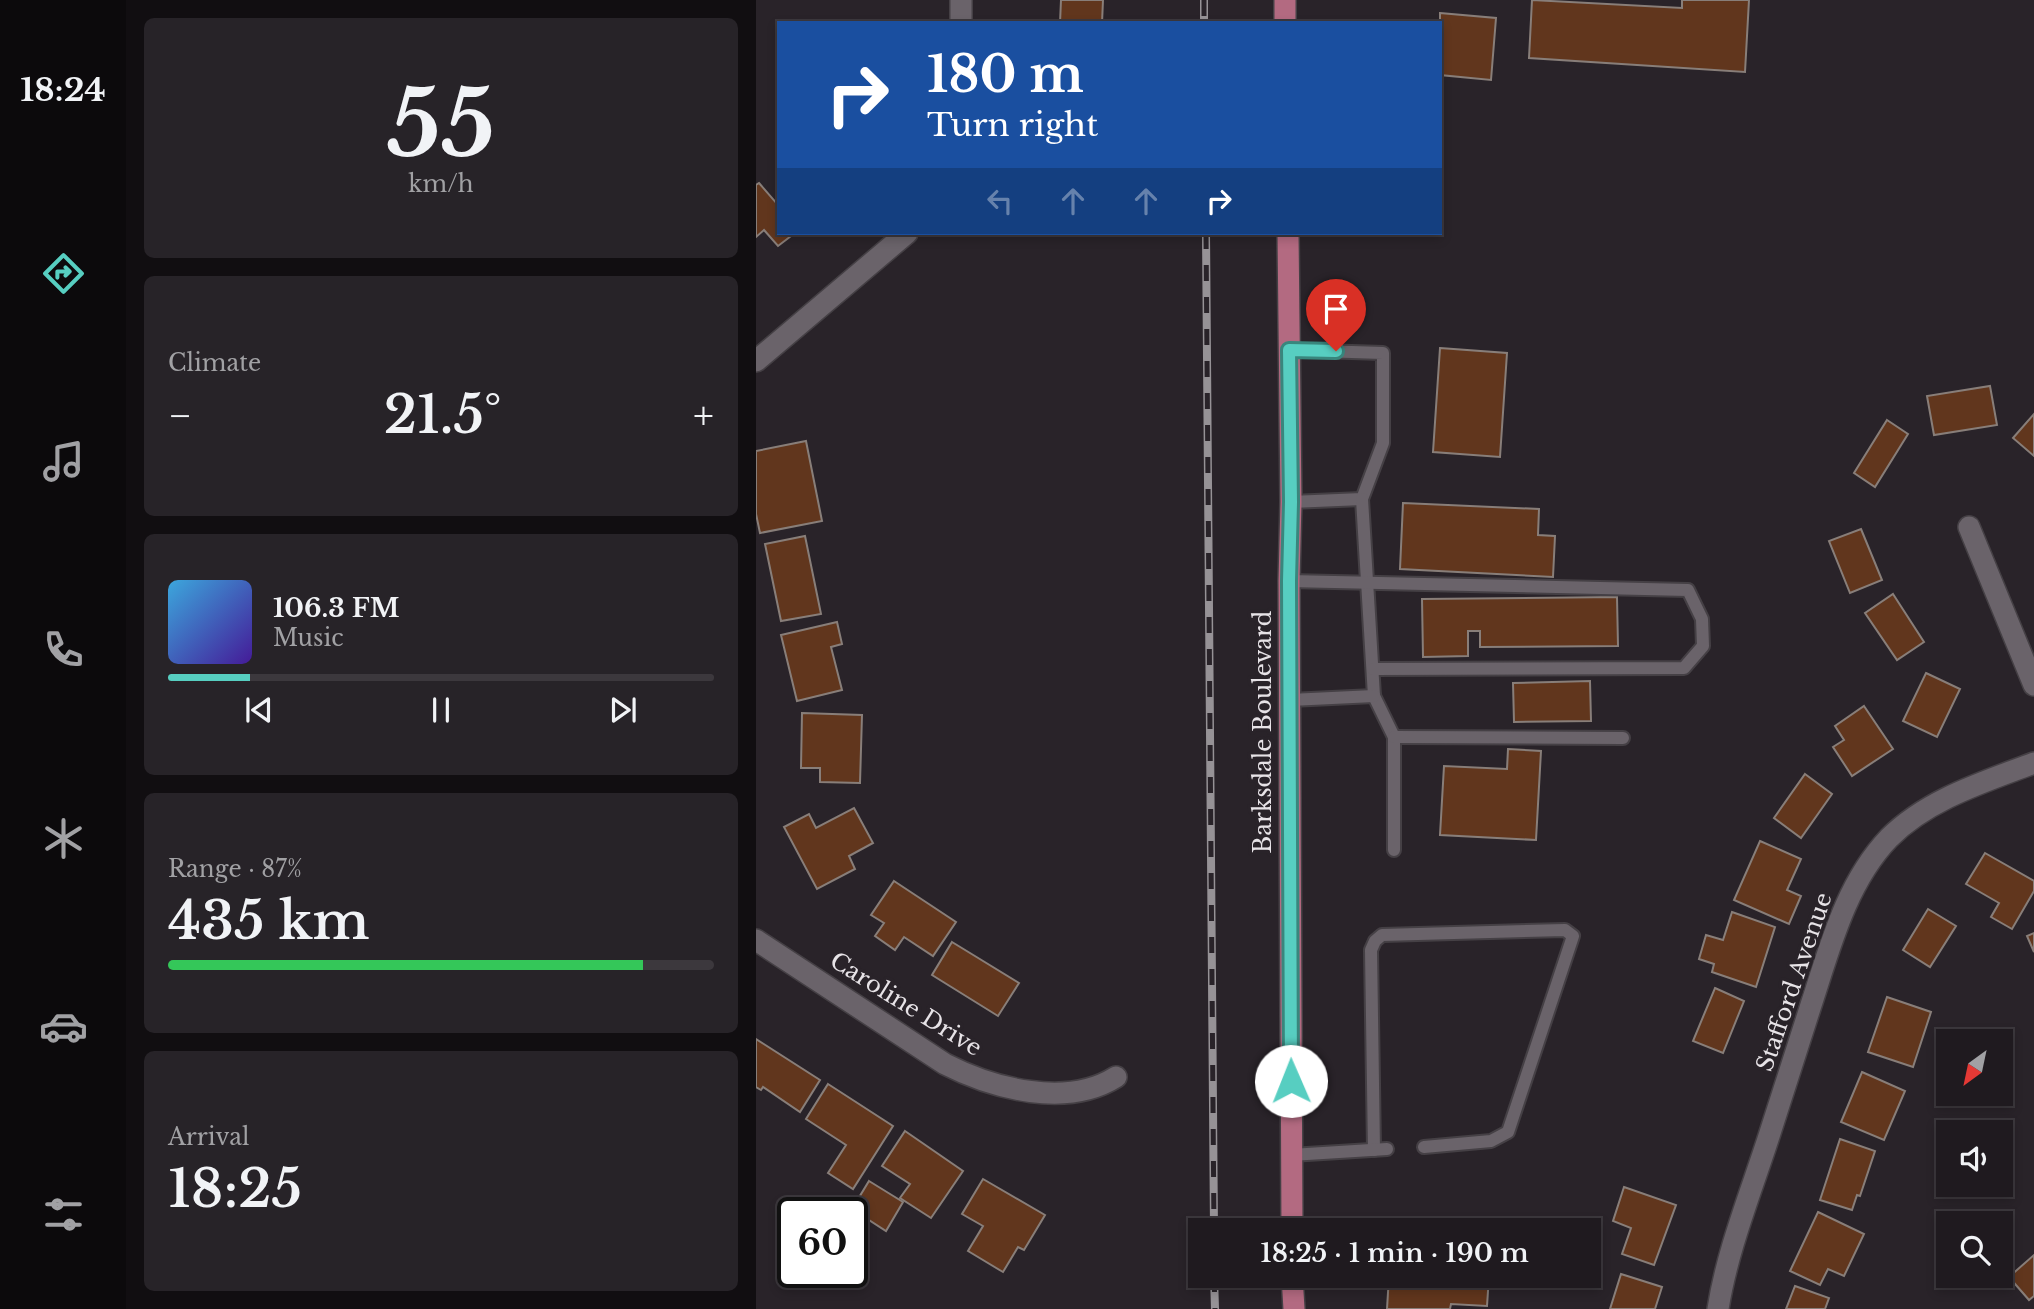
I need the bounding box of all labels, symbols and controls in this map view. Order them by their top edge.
text: 180 m [927,44,1084,105]
icon: right [812,49,903,140]
text: 55 [387,68,495,181]
text: 18:24 [20,70,106,110]
text: Turn right [927,105,1098,145]
text: km/h [408,170,474,198]
icon: left [981,182,1019,220]
icon: ahead [1054,182,1092,220]
icon: ahead [1127,182,1165,220]
icon: right [1200,182,1238,220]
icon: directions [39,249,88,298]
pin [1306,279,1366,351]
icon: arrive [1317,290,1355,328]
text: Climate [168,349,261,377]
text: 21.5° [384,383,501,447]
text: − [168,392,192,439]
text: + [693,392,714,439]
icon: music [39,437,88,486]
text: 106.3 FM [273,592,399,624]
street label: Barksdale Boulevard [1249,611,1277,853]
text: Music [273,624,344,652]
icon: phone [39,625,88,674]
icon: previous [240,691,278,729]
icon: pause [422,691,460,729]
icon: next [604,691,642,729]
icon: climate [39,814,88,863]
text: Range · 87% [168,855,302,883]
text: 435 km [168,889,369,953]
street label: Stafford Avenue [1750,889,1838,1075]
street label: Caroline Drive [825,946,987,1062]
icon: car [39,1002,88,1051]
north arrow [1936,1029,2012,1106]
map controls [1936,1029,2013,1288]
position arrow [1254,1044,1328,1118]
button: sound [1936,1120,2013,1197]
text: Arrival [168,1123,249,1151]
text: 18:25 [168,1157,302,1221]
icon: filters [39,1190,88,1239]
speed limit sign: 60 [777,1197,868,1288]
button: search [1936,1211,2013,1288]
text: 18:25 · 1 min · 190 m [1260,1237,1529,1269]

